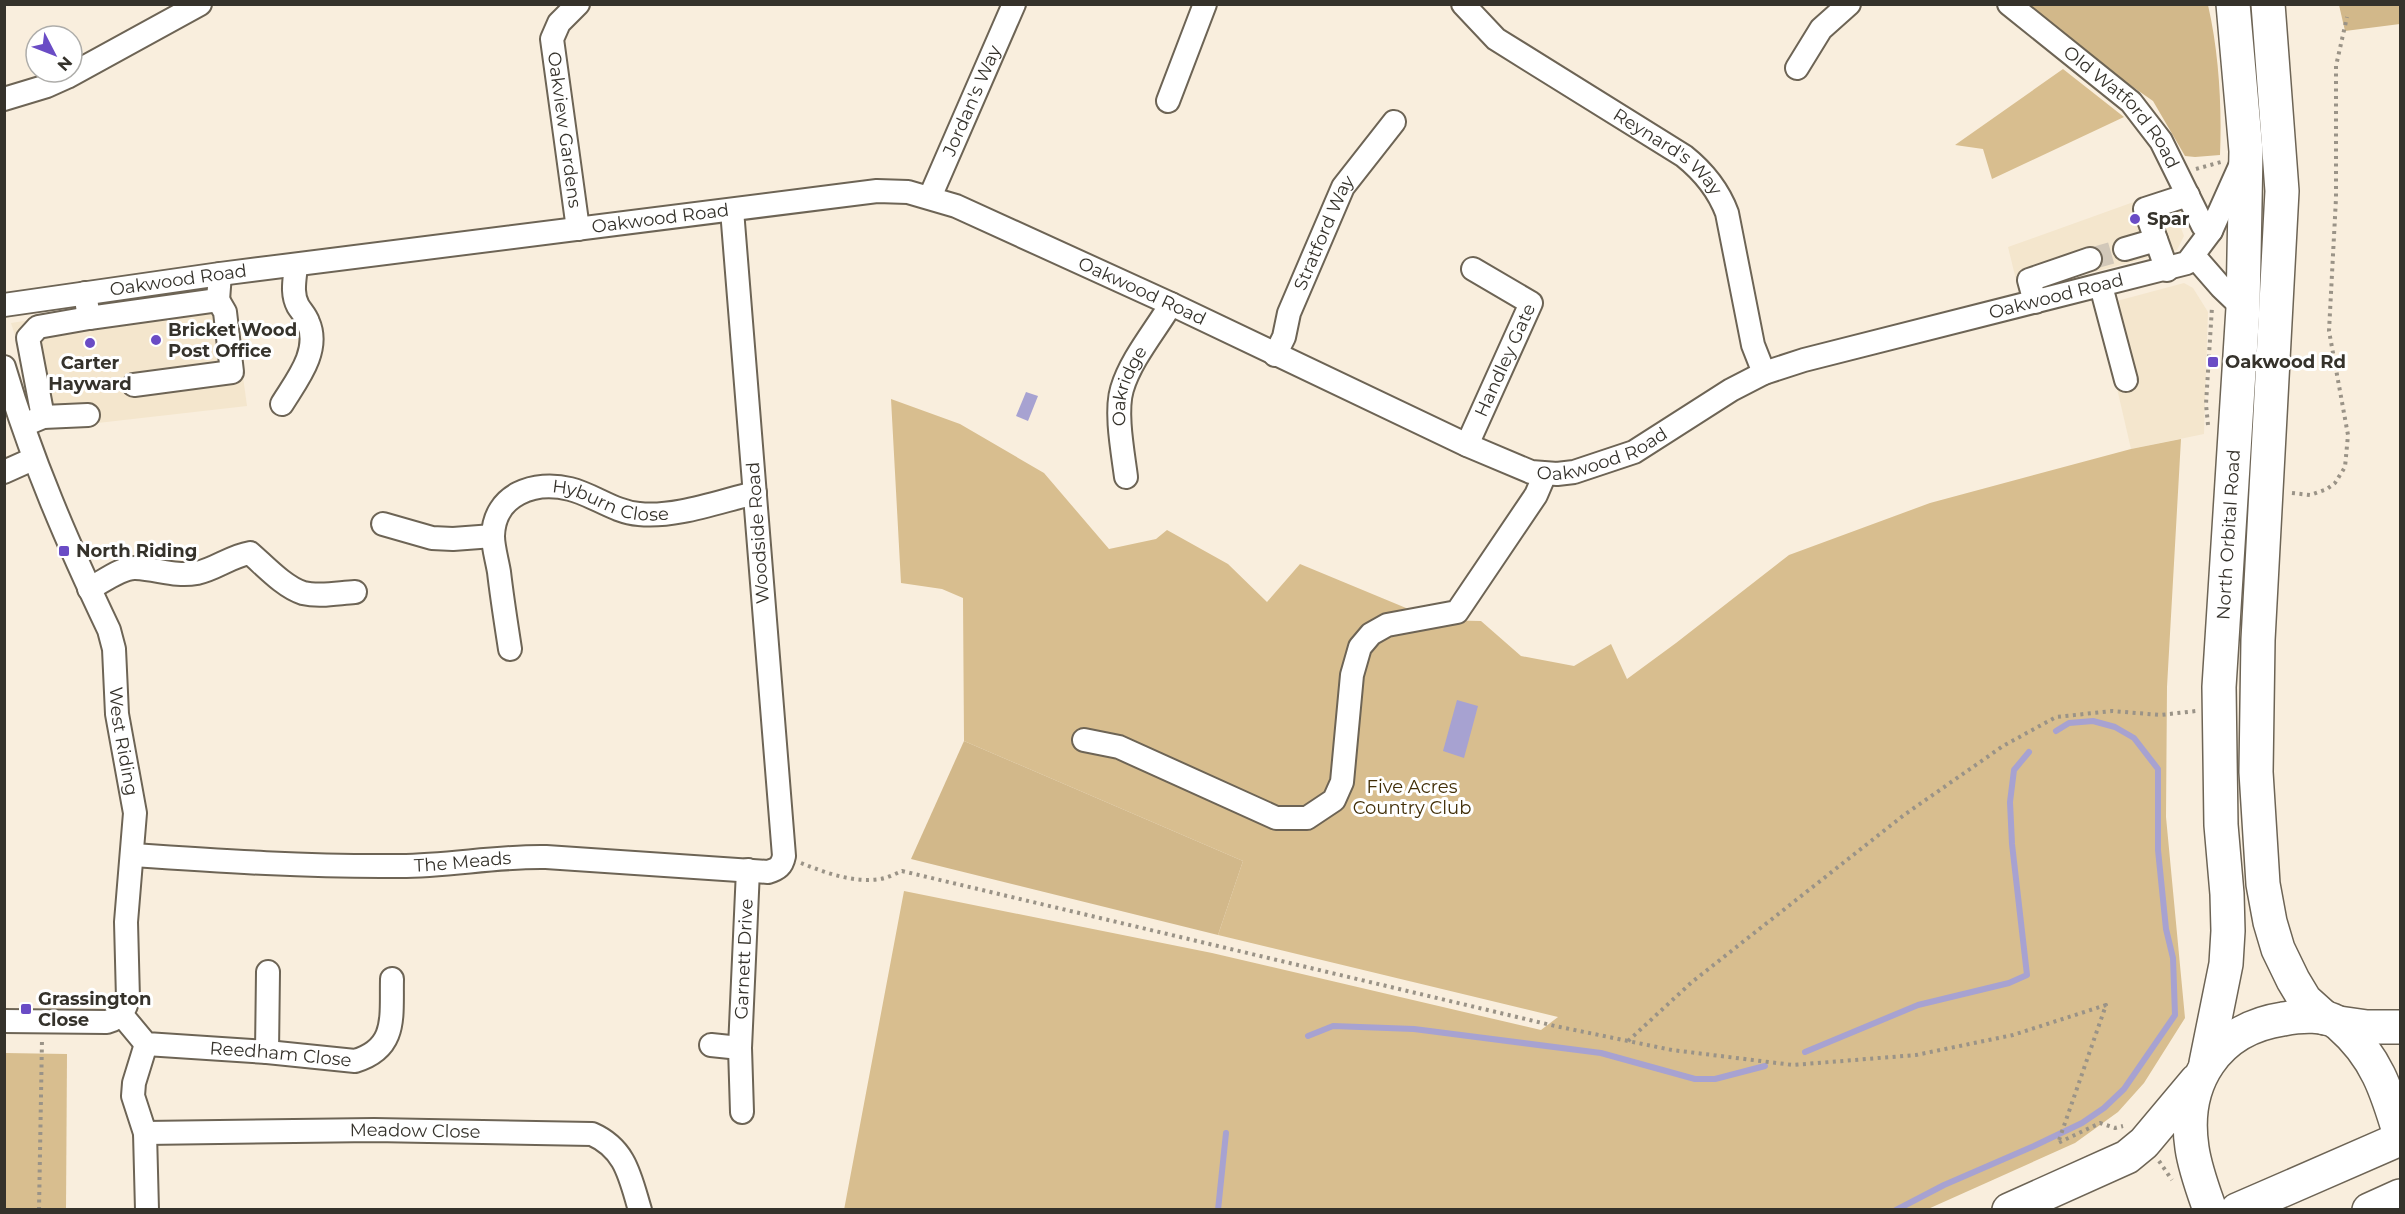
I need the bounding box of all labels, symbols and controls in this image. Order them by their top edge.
north arrow [24,24,84,84]
street label: Old Watford Road [2059,41,2184,172]
street label: Jordan's Way [938,42,1006,160]
street label: Oakview Gardens [543,50,586,210]
text: N [53,53,76,75]
street label: Reynard's Way [1609,104,1727,199]
street label: Stratford Way [1289,171,1359,294]
street label: Oakwood Road [590,199,730,238]
place label: Spar [2147,208,2190,230]
marker: Spar [2128,212,2142,226]
street label: Oakwood Road [1075,252,1209,330]
street label: Oakwood Road [108,260,248,301]
street label: Oakwood Road [1987,268,2126,324]
street label: Handley Gate [1470,300,1540,420]
place label: Bricket Wood Post Office [168,319,297,362]
marker: Bricket Wood Post Office [149,333,163,347]
marker: Carter Hayward [83,336,97,350]
street label: Oakridge [1108,342,1152,427]
place label: Oakwood Rd [2225,351,2346,373]
place label: Carter Hayward [48,352,132,395]
marker: Oakwood Rd [2206,355,2220,369]
street label: Oakwood Road [1536,422,1672,486]
street label: North Orbital Road [2212,449,2245,621]
street label: Woodside Road [742,461,774,605]
street label: Hyburn Close [551,475,670,526]
place label: North Riding [76,540,197,562]
marker: North Riding [57,544,71,558]
street label: West Riding [105,686,143,798]
park label: Five Acres Country Club [1353,776,1471,819]
street label: The Meads [413,847,512,877]
street label: Garnett Drive [730,898,758,1020]
place label: Grassington Close [38,988,151,1031]
marker: Grassington Close [19,1002,33,1016]
street label: Reedham Close [209,1037,353,1072]
street label: Meadow Close [349,1119,481,1143]

